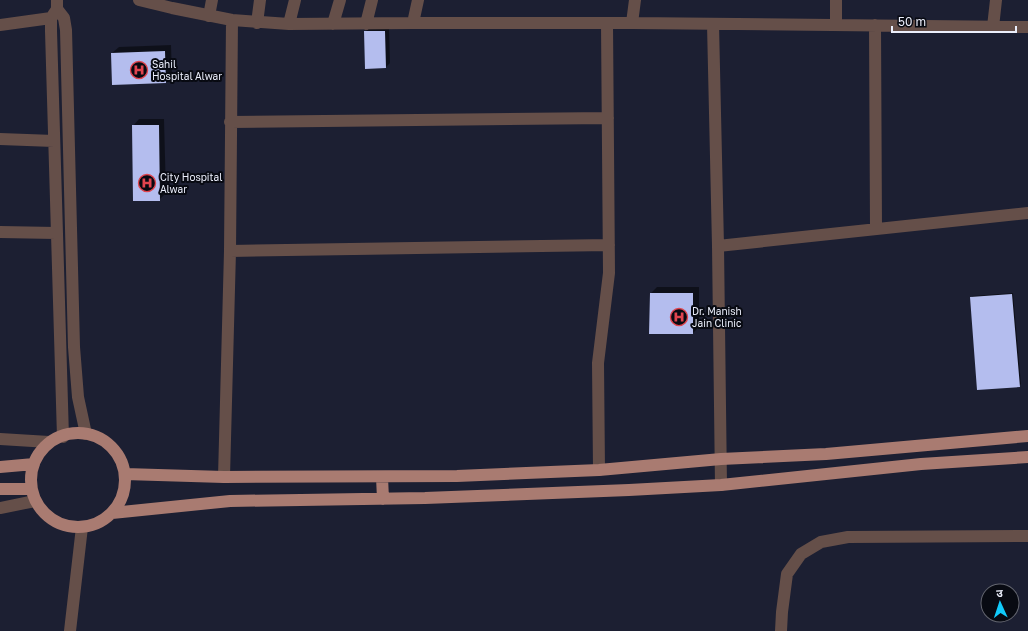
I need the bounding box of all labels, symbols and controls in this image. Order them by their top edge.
scale bar [892,8,1016,34]
text: 50 m [898,14,926,29]
place label: Sahil Hospital Alwar [152,58,222,82]
hospital icon: Sahil Hospital Alwar [129,60,149,80]
place label: City Hospital Alwar [160,171,222,195]
hospital icon: City Hospital Alwar [137,173,157,193]
place label: Dr. Manish Jain Clinic [692,305,742,329]
hospital icon: Dr. Manish Jain Clinic [669,307,689,327]
north arrow [980,583,1020,623]
text: उ [996,586,1004,599]

